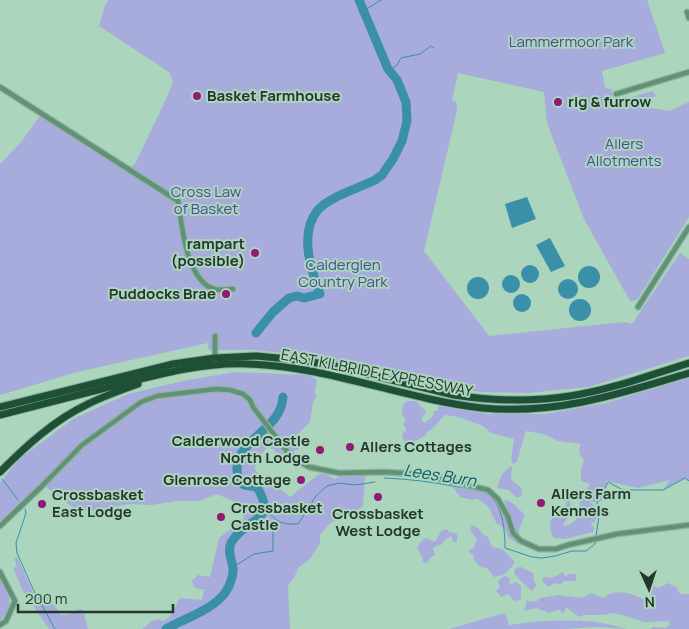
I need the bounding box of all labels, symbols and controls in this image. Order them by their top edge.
park label: Lammermoor Park [509,31,634,52]
place label: Basket Farmhouse [207,85,341,106]
marker: Basket Farmhouse [191,90,203,102]
place label: rig & furrow [568,91,651,112]
marker: rig & furrow [552,96,564,108]
park label: Allers Allotments [586,133,662,171]
park label: Cross Law of Basket [171,181,242,219]
place label: rampart (possible) [171,233,245,271]
marker: rampart (possible) [249,247,261,259]
park label: Calderglen Country Park [298,254,388,292]
place label: Puddocks Brae [109,283,216,304]
marker: Puddocks Brae [220,288,232,300]
street label: EAST KILBRIDE EXPRESSWAY [279,344,475,402]
place label: Calderwood Castle North Lodge [172,430,310,468]
place label: Allers Cottages [360,436,472,457]
marker: Allers Cottages [344,441,356,453]
marker: Calderwood Castle North Lodge [314,444,326,456]
water label: Lees Burn [402,458,478,492]
place label: Glenrose Cottage [163,469,291,490]
marker: Glenrose Cottage [295,474,307,486]
place label: Allers Farm Kennels [551,483,631,521]
place label: Crossbasket East Lodge [52,484,144,522]
marker: Crossbasket West Lodge [372,491,384,503]
place label: Crossbasket Castle [231,497,323,535]
marker: Allers Farm Kennels [535,497,547,509]
marker: Crossbasket East Lodge [36,498,48,510]
place label: Crossbasket West Lodge [332,503,424,541]
marker: Crossbasket Castle [215,511,227,523]
north arrow [624,564,674,614]
scale bar [18,582,172,614]
text: 200 m [25,588,68,609]
text: N [644,593,655,612]

